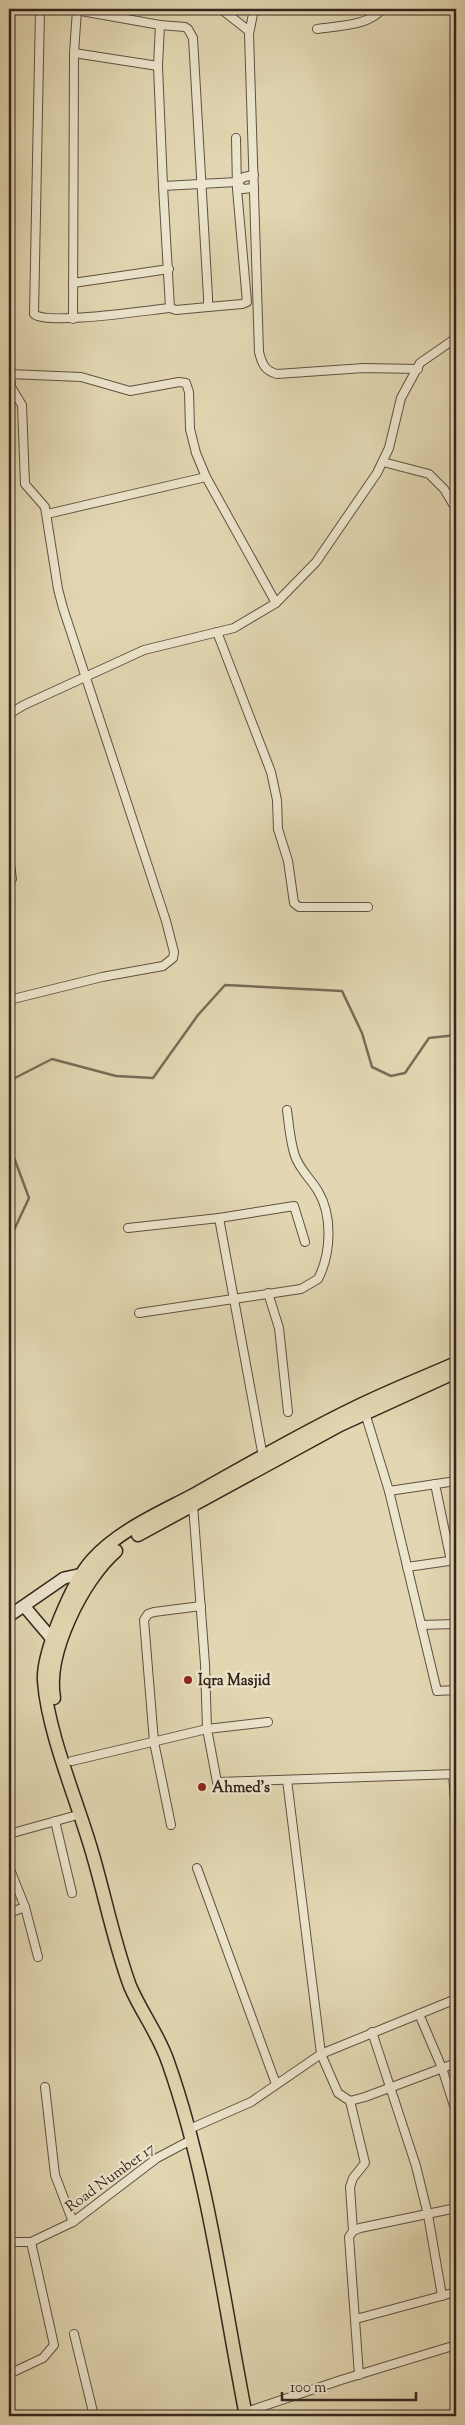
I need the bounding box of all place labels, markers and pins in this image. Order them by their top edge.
place label: Iqra Masjid [198,1671,271,1692]
marker: Iqra Masjid [182,1674,194,1686]
place label: Ahmed's [212,1778,270,1799]
marker: Ahmed's [196,1781,208,1793]

